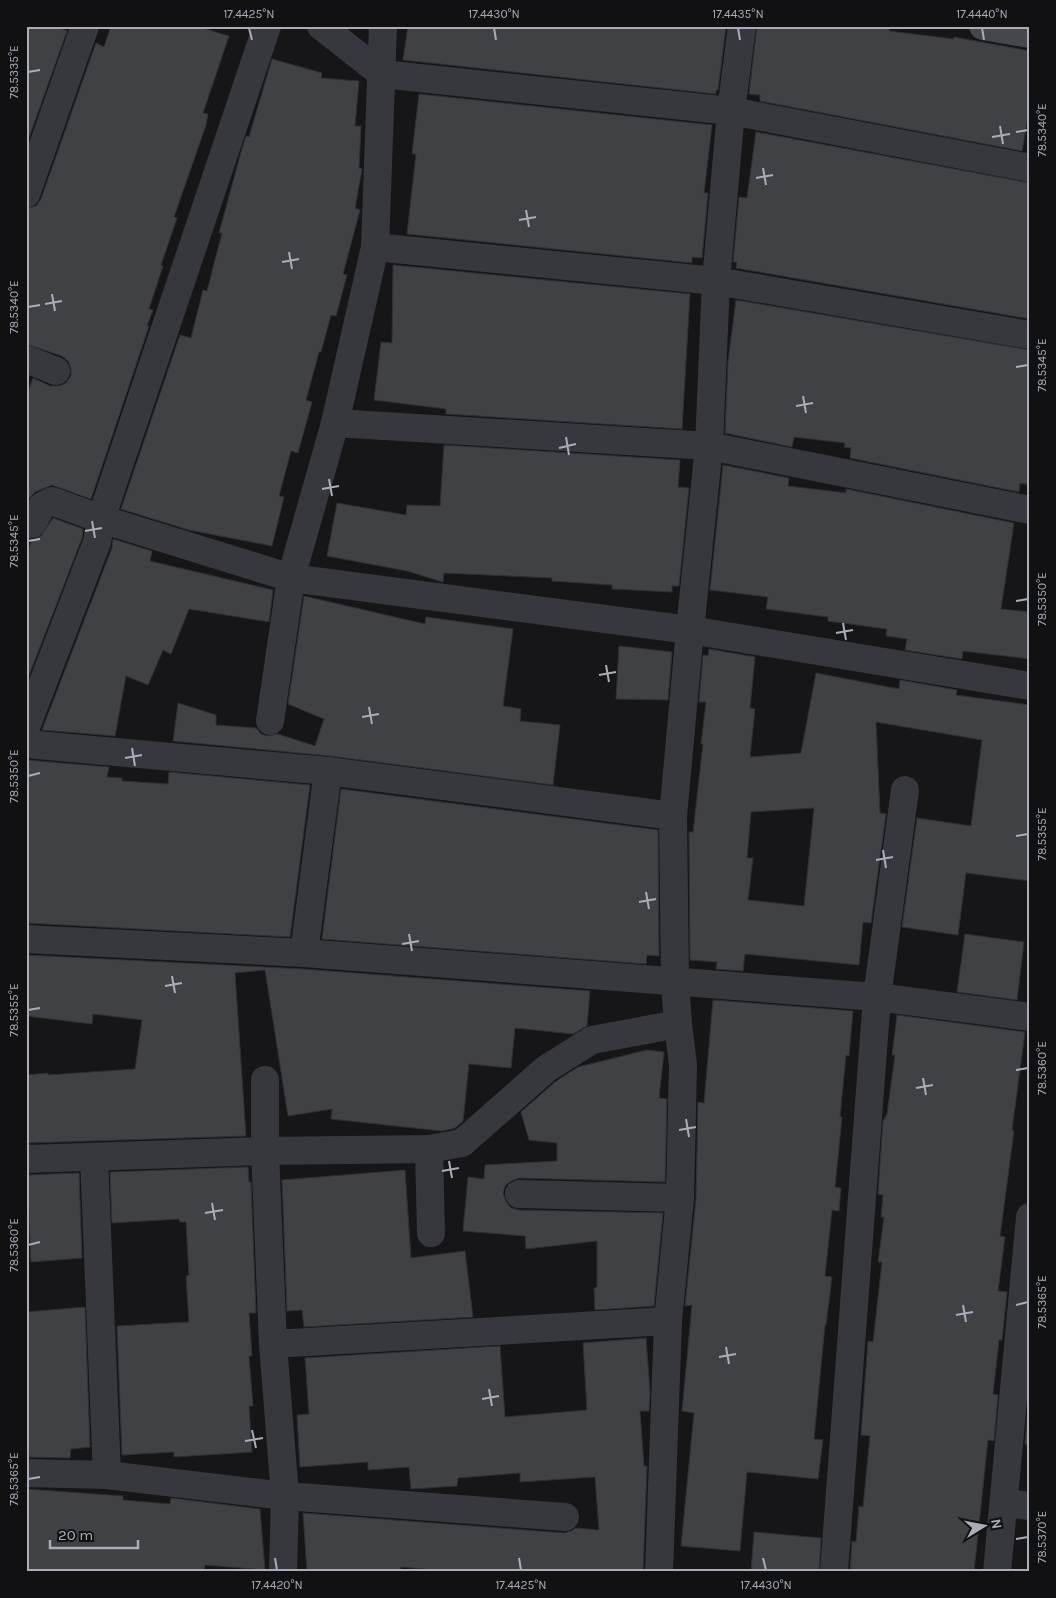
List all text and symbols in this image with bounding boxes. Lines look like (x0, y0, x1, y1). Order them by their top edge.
text: 17.4425°N (223, 7, 275, 21)
text: 17.4430°N (468, 7, 520, 21)
text: 17.4435°N (712, 7, 764, 21)
text: 17.4440°N (956, 7, 1008, 21)
text: 78.5335°E (7, 45, 21, 99)
text: 78.5340°E (1035, 103, 1049, 157)
text: 78.5340°E (7, 280, 21, 334)
text: 78.5345°E (1035, 338, 1049, 392)
text: 78.5345°E (7, 514, 21, 568)
text: 78.5350°E (1035, 572, 1049, 626)
text: 78.5350°E (7, 749, 21, 803)
text: 78.5355°E (1035, 807, 1049, 861)
text: 78.5355°E (7, 983, 21, 1037)
text: 78.5360°E (1035, 1041, 1049, 1095)
text: 78.5360°E (7, 1218, 21, 1272)
text: 78.5365°E (1035, 1275, 1049, 1329)
text: 78.5365°E (7, 1452, 21, 1506)
north arrow (958, 1500, 1008, 1550)
text: 78.5370°E (1035, 1511, 1049, 1563)
text: N (987, 1517, 1006, 1530)
scale bar (50, 1518, 138, 1550)
text: 20 m (58, 1526, 93, 1544)
text: 17.4420°N (251, 1578, 303, 1592)
text: 17.4425°N (495, 1578, 547, 1592)
text: 17.4430°N (740, 1578, 792, 1592)

